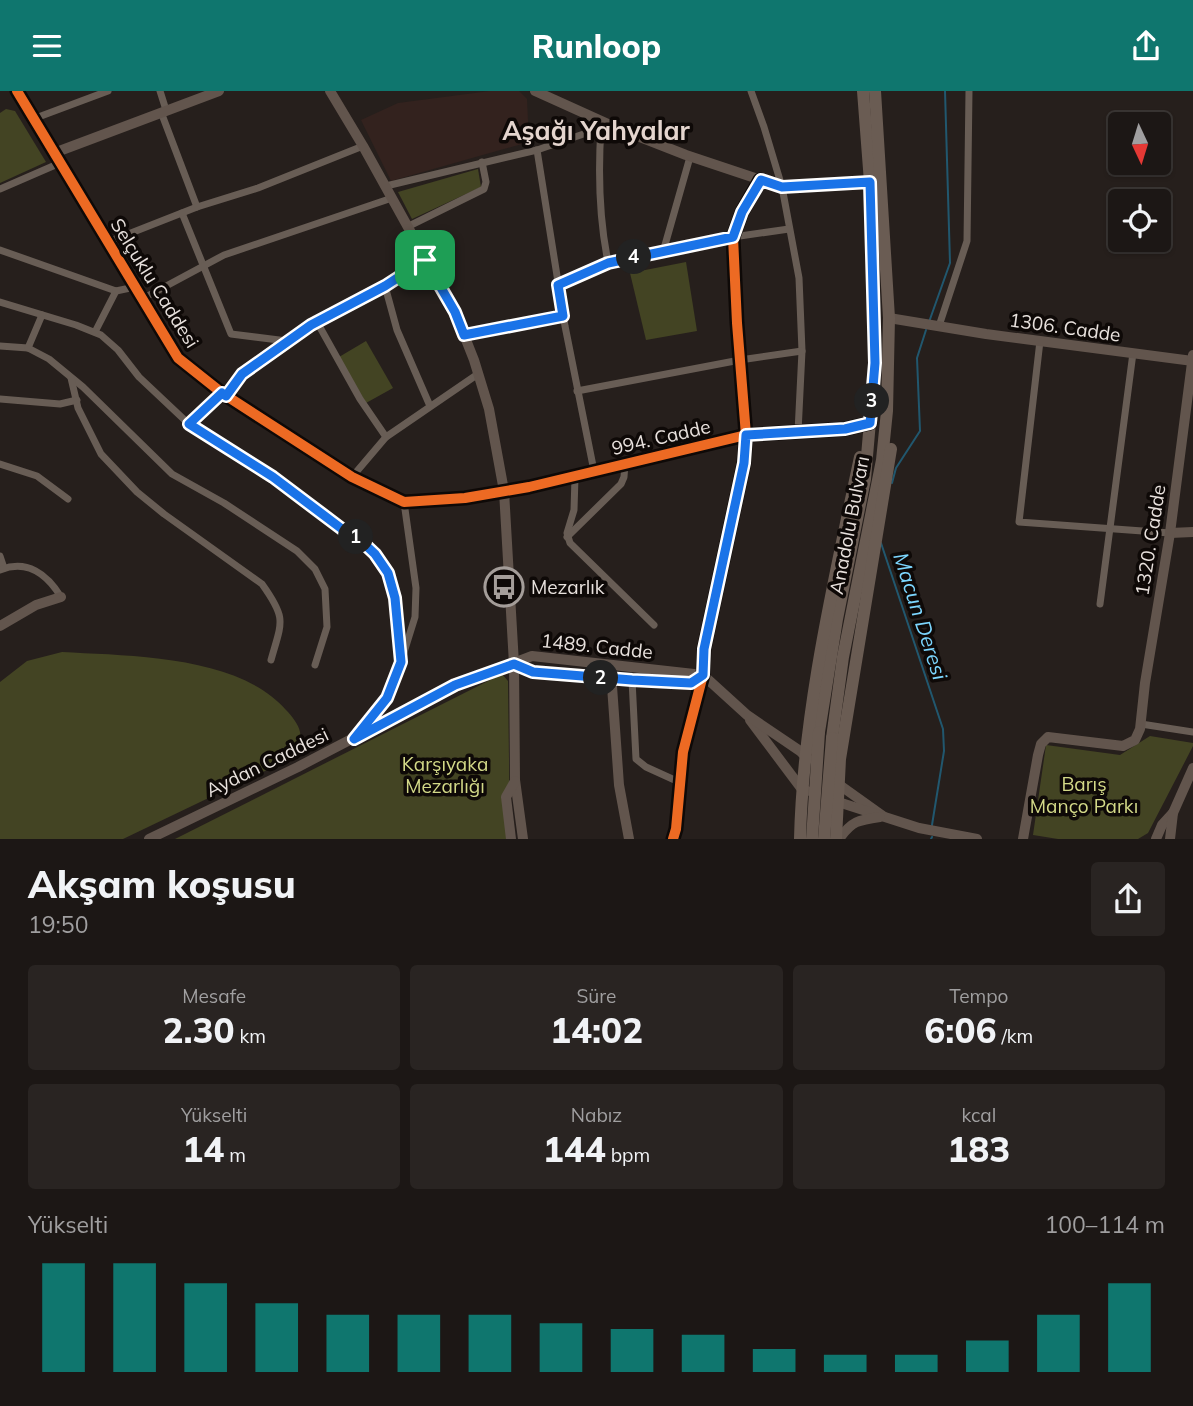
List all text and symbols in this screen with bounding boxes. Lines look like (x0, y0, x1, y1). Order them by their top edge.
text: Runloop (532, 26, 661, 66)
icon: menu (28, 27, 66, 65)
icon: share (1127, 27, 1165, 65)
north arrow (1108, 112, 1171, 175)
map controls (1108, 112, 1171, 252)
district label: Aşağı Yahyalar (502, 114, 691, 147)
button: locate (1108, 189, 1171, 252)
street label: Selçuklu Caddesi (105, 214, 205, 352)
pin (395, 230, 455, 290)
pin: 4 (616, 239, 652, 275)
icon: arrive (406, 241, 444, 279)
text: 4 (628, 244, 639, 268)
street label: 1306. Cadde (1008, 307, 1122, 347)
pin: 3 (854, 383, 890, 419)
text: 3 (866, 388, 877, 412)
street label: 994. Cadde (609, 414, 713, 460)
street label: Anadolu Bulvarı (824, 454, 874, 596)
street label: 1320. Cadde (1129, 483, 1171, 597)
pin: 1 (338, 519, 374, 555)
text: 1 (350, 524, 361, 548)
water label: Macun Deresi (888, 549, 954, 683)
bus stop icon: Mezarlık (483, 566, 525, 608)
place label: Mezarlık (531, 575, 605, 599)
street label: 1489. Cadde (540, 628, 654, 664)
pin: 2 (584, 661, 618, 695)
text: 2 (595, 665, 606, 689)
street label: Aydan Caddesi (202, 722, 332, 802)
park label: Karşıyaka Mezarlığı (402, 752, 488, 798)
park label: Barış Manço Parkı (1030, 772, 1138, 818)
text: Akşam koşusu (28, 860, 296, 908)
button: share (1091, 862, 1165, 936)
text: 19:50 (28, 910, 88, 939)
text: Mesafe (182, 984, 246, 1008)
text: Süre (577, 984, 616, 1008)
text: Tempo (949, 984, 1008, 1008)
text: 2.30 (162, 1008, 235, 1052)
text: 14:02 (550, 1008, 643, 1052)
text: 6:06 (924, 1008, 996, 1052)
text: km (235, 1024, 266, 1048)
text: /km (996, 1024, 1033, 1048)
text: Yükselti (181, 1103, 247, 1127)
text: Nabız (571, 1103, 622, 1127)
text: kcal (961, 1103, 996, 1127)
text: 14 (182, 1127, 224, 1171)
text: 144 (543, 1127, 606, 1171)
text: 183 (947, 1127, 1010, 1171)
text: m (224, 1143, 246, 1167)
text: bpm (606, 1143, 650, 1167)
text: Yükselti (28, 1210, 108, 1239)
text: 100–114 m (1044, 1210, 1165, 1239)

